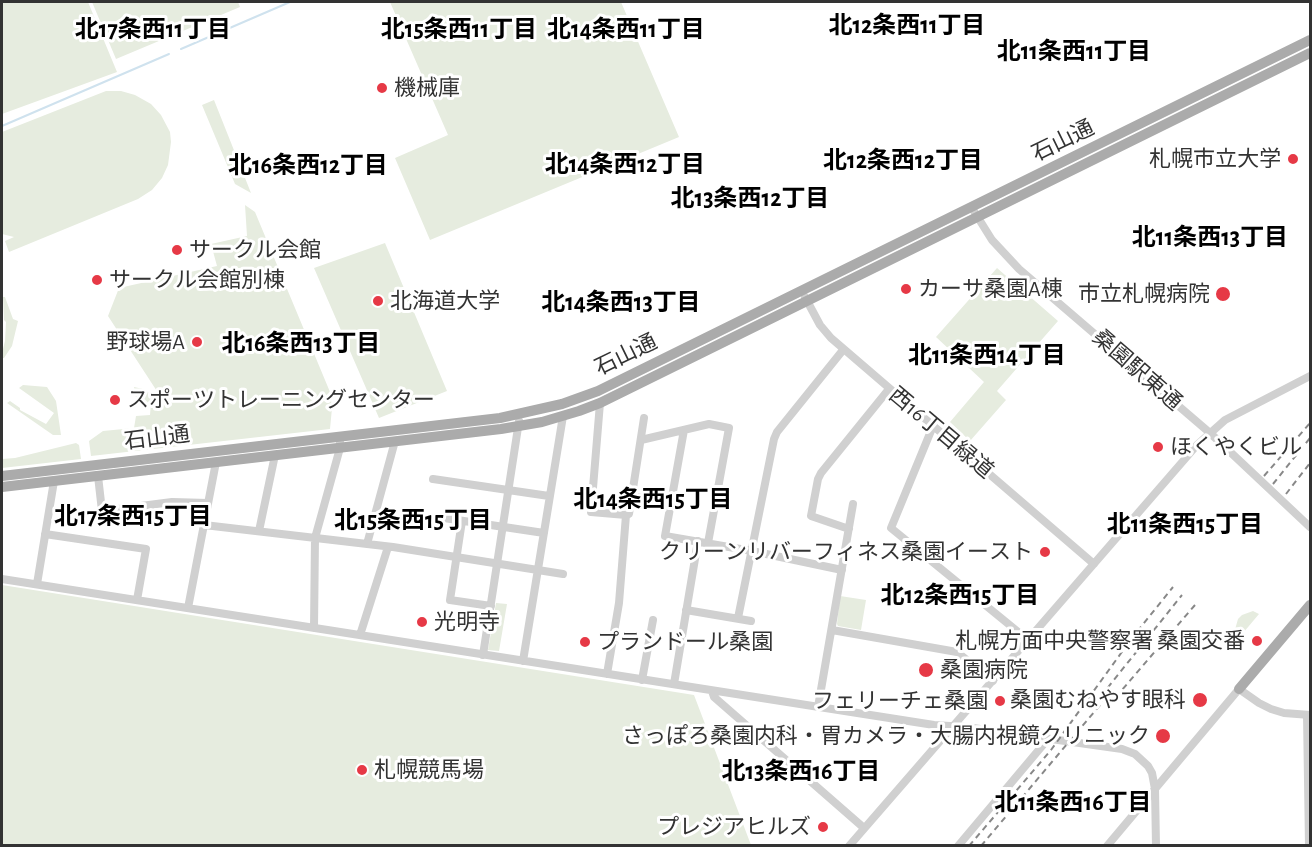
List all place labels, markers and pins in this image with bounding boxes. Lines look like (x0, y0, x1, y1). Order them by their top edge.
place label: 機械庫 (394, 75, 460, 101)
marker: 機械庫 (375, 81, 389, 95)
place label: 札幌市立大学 (1149, 146, 1281, 172)
marker: 札幌市立大学 (1286, 152, 1300, 166)
place label: サークル会館 (189, 237, 321, 263)
marker: サークル会館 (170, 243, 184, 257)
place label: サークル会館別棟 (109, 267, 285, 293)
marker: サークル会館別棟 (90, 273, 104, 287)
place label: カーサ桑園A棟 (918, 276, 1063, 302)
place label: 市立札幌病院 (1078, 281, 1210, 307)
marker: カーサ桑園A棟 (899, 282, 913, 296)
marker: 市立札幌病院 (1214, 285, 1232, 303)
place label: 北海道大学 (390, 288, 500, 314)
marker: 北海道大学 (371, 294, 385, 308)
place label: 野球場A (106, 329, 185, 355)
marker: 野球場A (190, 335, 204, 349)
place label: スポーツトレーニングセンター (127, 387, 435, 413)
marker: スポーツトレーニングセンター (108, 393, 122, 407)
place label: ほくやくビル (1170, 434, 1302, 460)
marker: ほくやくビル (1151, 440, 1165, 454)
place label: クリーンリバーフィネス桑園イースト (659, 539, 1033, 565)
marker: クリーンリバーフィネス桑園イースト (1038, 545, 1052, 559)
place label: 光明寺 (434, 609, 500, 635)
marker: 光明寺 (415, 615, 429, 629)
place label: 札幌方面中央警察署 桑園交番 (955, 628, 1245, 654)
place label: プランドール桑園 (597, 629, 773, 655)
marker: 札幌方面中央警察署 桑園交番 (1250, 634, 1264, 648)
marker: プランドール桑園 (578, 635, 592, 649)
place label: 桑園病院 (940, 657, 1028, 683)
marker: 桑園病院 (917, 661, 935, 679)
place label: 桑園むねやす眼科 (1010, 687, 1186, 713)
place label: フェリーチェ桑園 (812, 688, 988, 714)
marker: 桑園むねやす眼科 (1191, 691, 1209, 709)
marker: フェリーチェ桑園 (993, 694, 1007, 708)
place label: さっぽろ桑園内科・胃カメラ・大腸内視鏡クリニック (622, 723, 1150, 749)
marker: さっぽろ桑園内科・胃カメラ・大腸内視鏡クリニック (1154, 727, 1172, 745)
place label: 札幌競馬場 (374, 757, 484, 783)
marker: 札幌競馬場 (355, 763, 369, 777)
place label: プレジアヒルズ (657, 814, 811, 840)
marker: プレジアヒルズ (816, 820, 830, 834)

